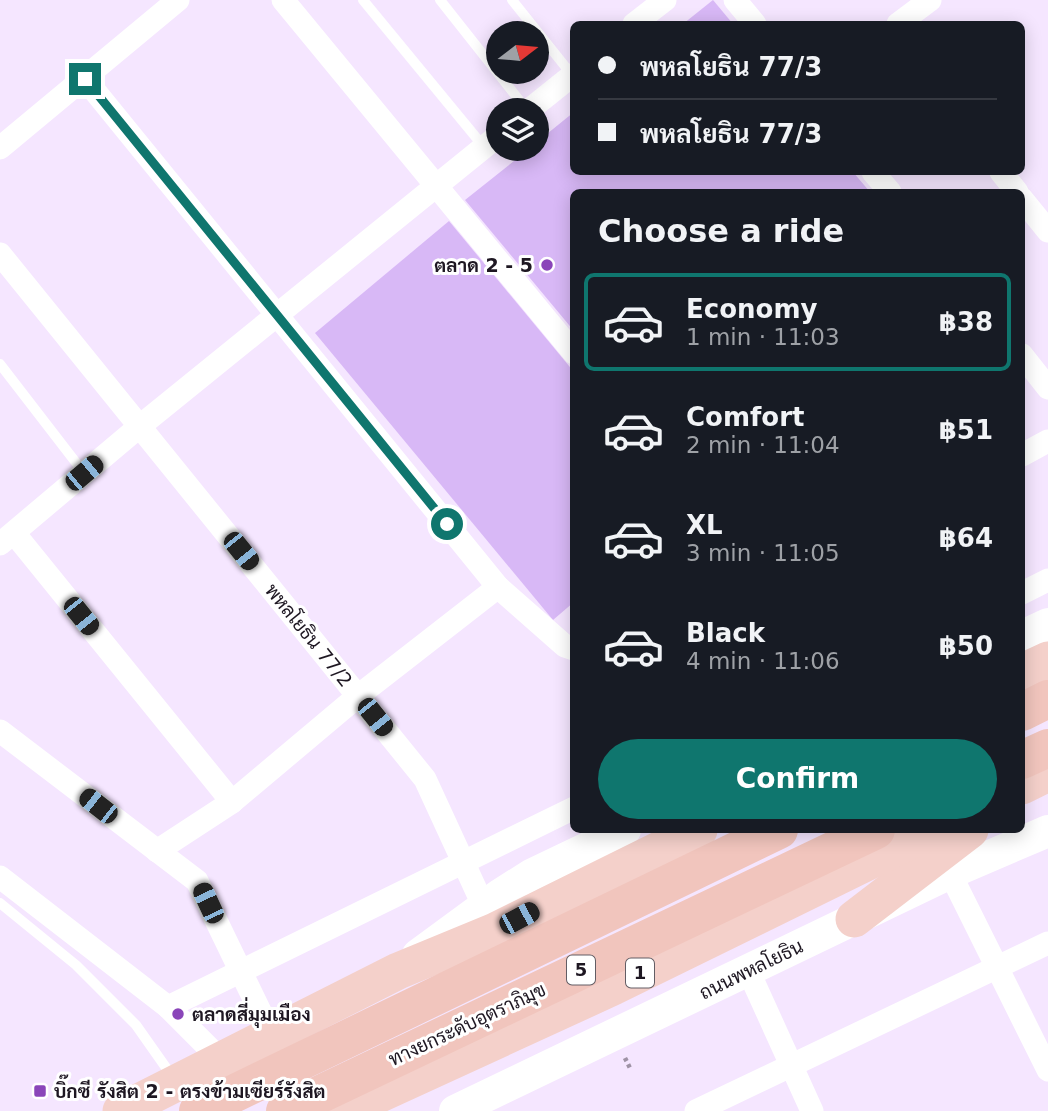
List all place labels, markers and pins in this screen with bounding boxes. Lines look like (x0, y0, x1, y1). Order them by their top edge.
place label: ตลาด 2 - 5 (434, 254, 533, 276)
marker: ตลาด 2 - 5 (539, 257, 555, 273)
place label: ตลาดสี่มุมเมือง (192, 997, 311, 1029)
marker: ตลาดสี่มุมเมือง (170, 1006, 186, 1022)
place label: บิ๊กซี รังสิต 2 - ตรงข้ามเซียร์รังสิต (54, 1074, 326, 1102)
marker: บิ๊กซี รังสิต 2 - ตรงข้ามเซียร์รังสิต (32, 1083, 48, 1099)

